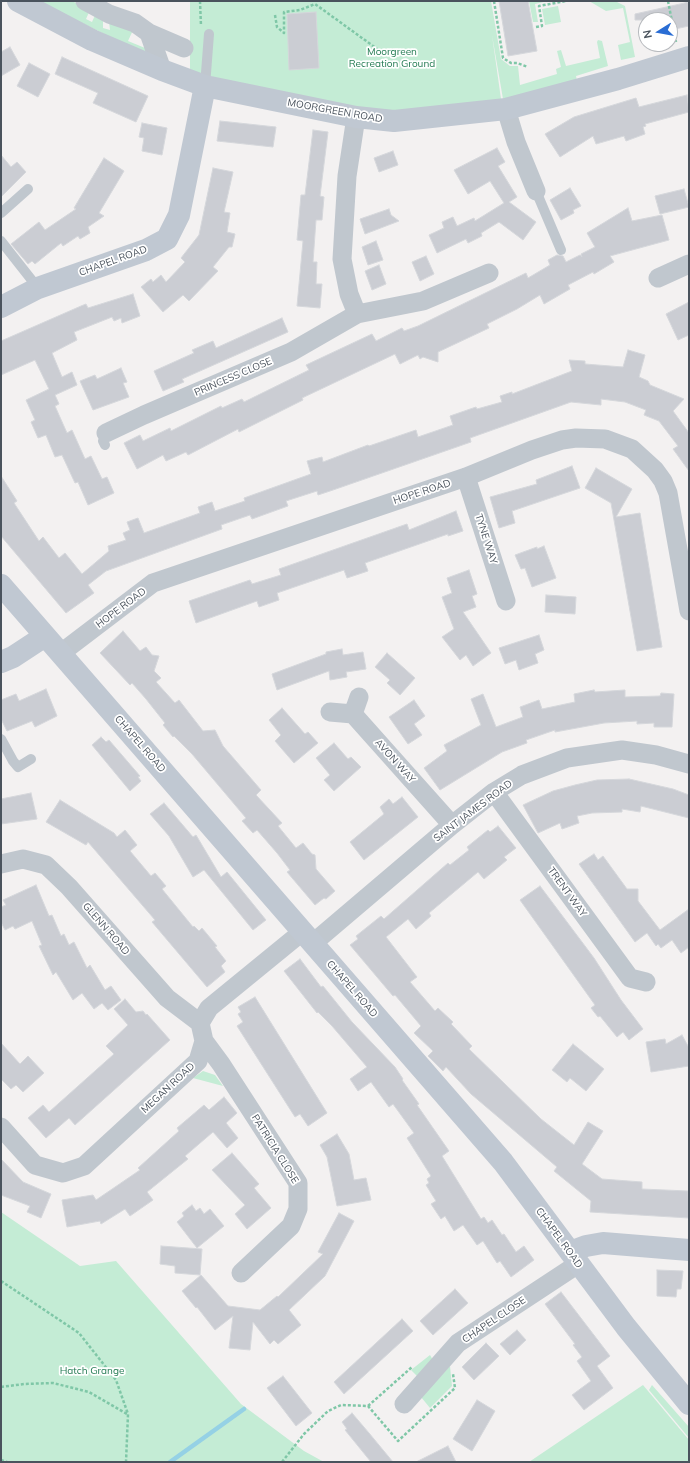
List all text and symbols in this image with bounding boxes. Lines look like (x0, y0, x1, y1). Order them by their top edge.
north arrow (638, 12, 678, 52)
text: N (640, 29, 655, 40)
park label: Moorgreen Recreation Ground (349, 46, 435, 70)
street label: MOORGREEN ROAD (287, 97, 383, 125)
street label: CHAPEL ROAD (77, 243, 149, 279)
street label: PRINCESS CLOSE (192, 355, 274, 399)
street label: HOPE ROAD (392, 477, 452, 507)
street label: TYNE WAY (472, 513, 500, 565)
street label: HOPE ROAD (94, 585, 148, 631)
street label: CHAPEL ROAD (112, 713, 168, 775)
street label: AVON WAY (372, 737, 418, 785)
street label: SAINT JAMES ROAD (431, 778, 515, 844)
street label: TRENT WAY (545, 865, 589, 919)
street label: GLENN ROAD (80, 900, 132, 958)
street label: CHAPEL ROAD (324, 958, 380, 1020)
street label: MEGAN ROAD (139, 1060, 197, 1116)
street label: PATRICIA CLOSE (249, 1112, 301, 1186)
street label: CHAPEL ROAD (533, 1206, 585, 1270)
street label: CHAPEL CLOSE (460, 1294, 528, 1346)
park label: Hatch Grange (60, 1365, 124, 1377)

